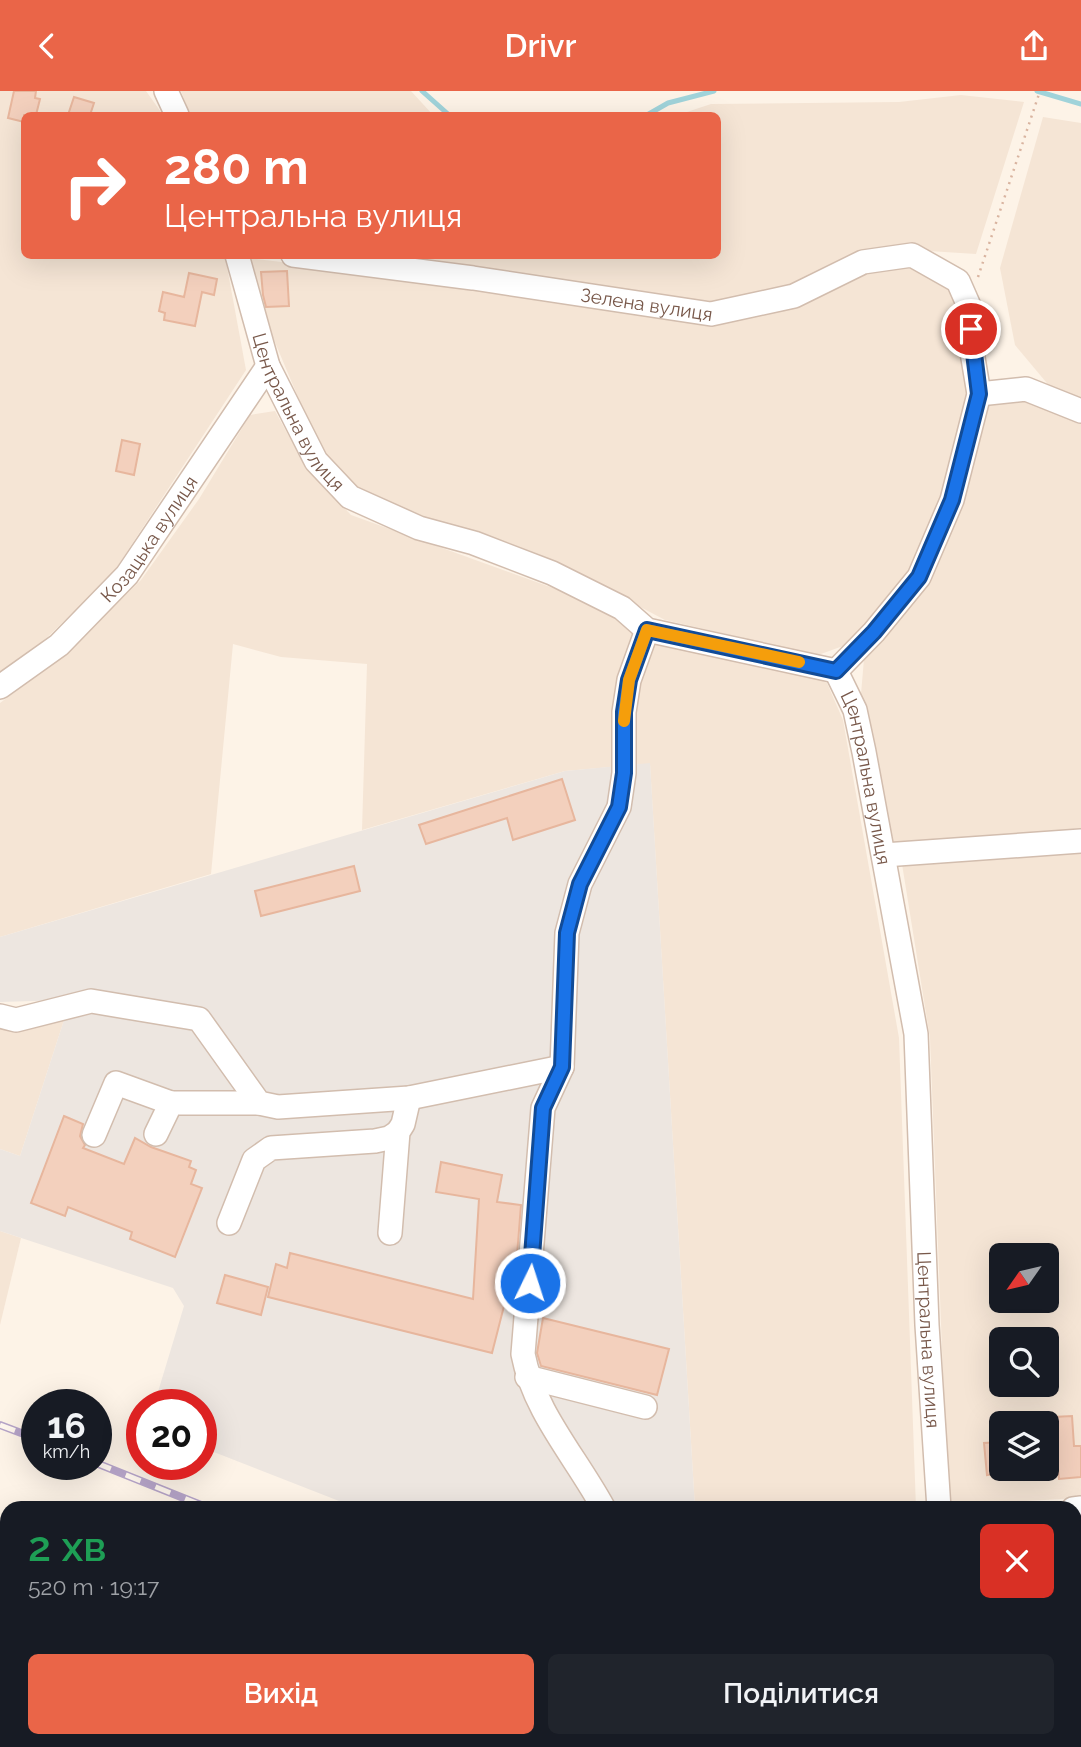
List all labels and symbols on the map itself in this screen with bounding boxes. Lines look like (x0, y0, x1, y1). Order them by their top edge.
street label: Зелена вулиця (579, 283, 714, 325)
pin (941, 299, 1001, 359)
street label: Центральна вулиця (248, 330, 349, 495)
street label: Козацька вулиця (96, 472, 202, 607)
street label: Центральна вулиця (836, 687, 896, 866)
north arrow (989, 1243, 1059, 1313)
position arrow (493, 1246, 567, 1320)
street label: Центральна вулиця (913, 1251, 945, 1429)
speed limit sign: 20 (126, 1389, 217, 1480)

